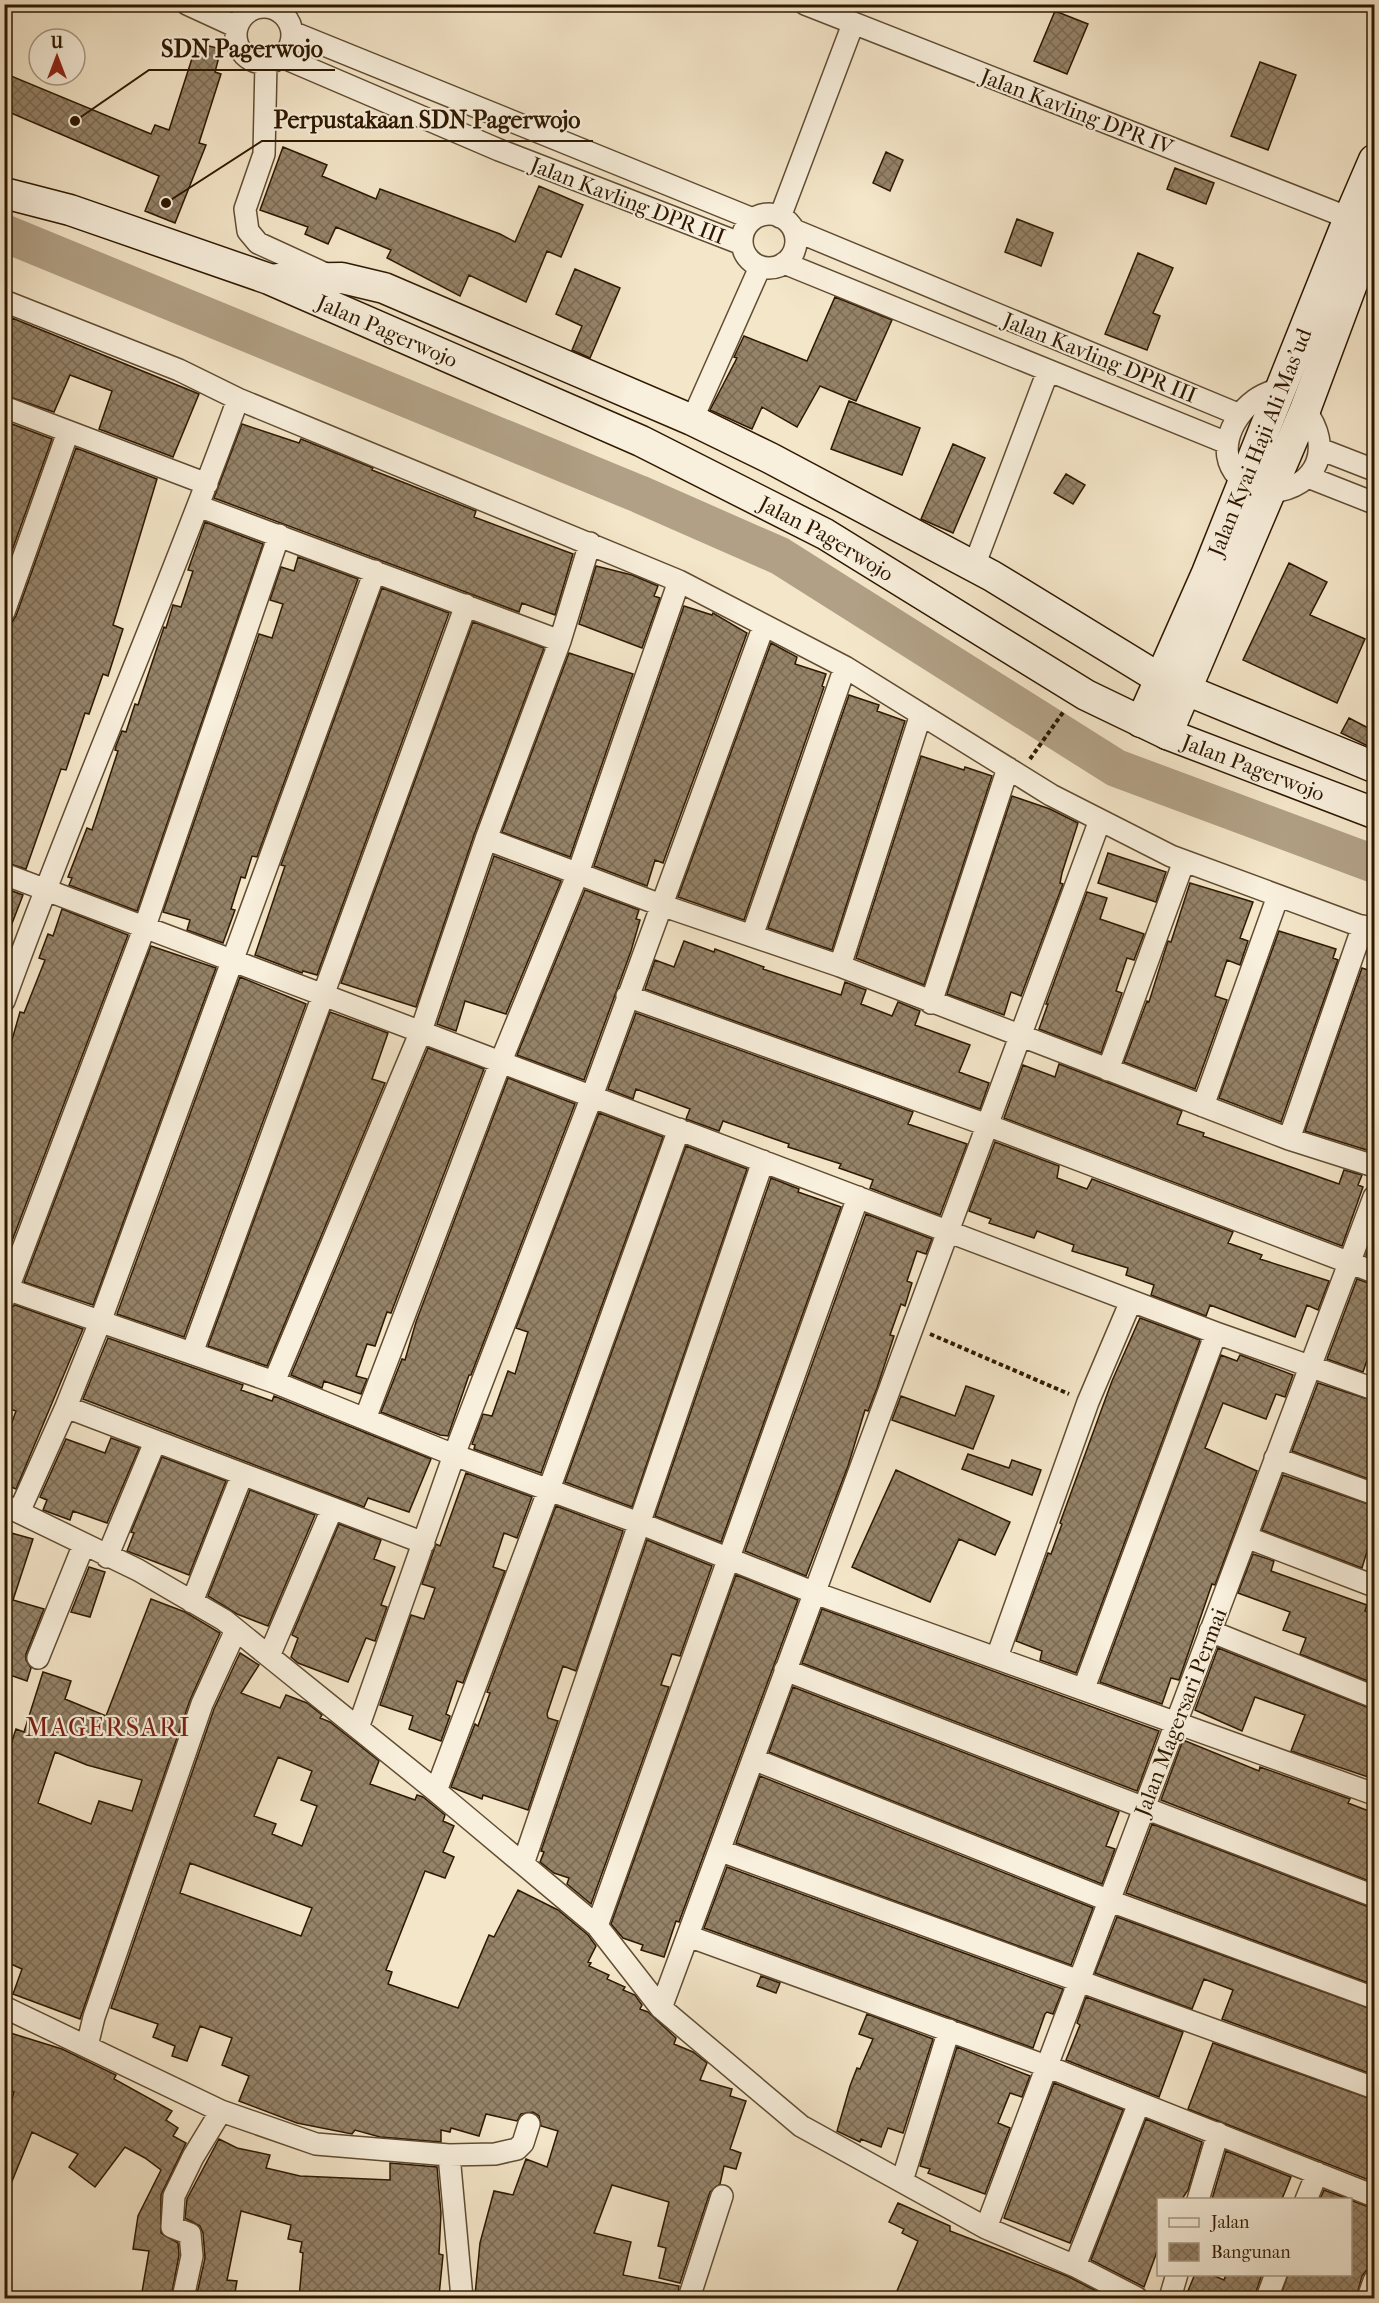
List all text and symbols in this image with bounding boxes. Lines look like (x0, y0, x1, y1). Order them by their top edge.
north arrow (27, 27, 87, 87)
callout: SDN Pagerwojo (149, 28, 335, 70)
text: U (50, 33, 64, 52)
text: SDN Pagerwojo (161, 35, 323, 63)
street label: Jalan Kavling DPR IV (975, 63, 1177, 161)
callout: Perpustakaan SDN Pagerwojo (262, 99, 593, 141)
text: Perpustakaan SDN Pagerwojo (274, 106, 581, 134)
street label: Jalan Kavling DPR III (525, 151, 729, 250)
street label: Jalan Pagerwojo (311, 289, 461, 374)
street label: Jalan Kavling DPR III (997, 306, 1201, 409)
street label: Jalan Kyai Haji Ali Mas'ud (1202, 324, 1318, 562)
street label: Jalan Pagerwojo (753, 490, 898, 587)
street label: Jalan Pagerwojo (1176, 728, 1328, 807)
street label: Jalan Magersari Permai (1129, 1604, 1233, 1822)
district label: MAGERSARI (25, 1712, 191, 1743)
legend (1157, 2198, 1352, 2276)
text: Jalan (1209, 2212, 1250, 2233)
text: Bangunan (1211, 2242, 1291, 2263)

